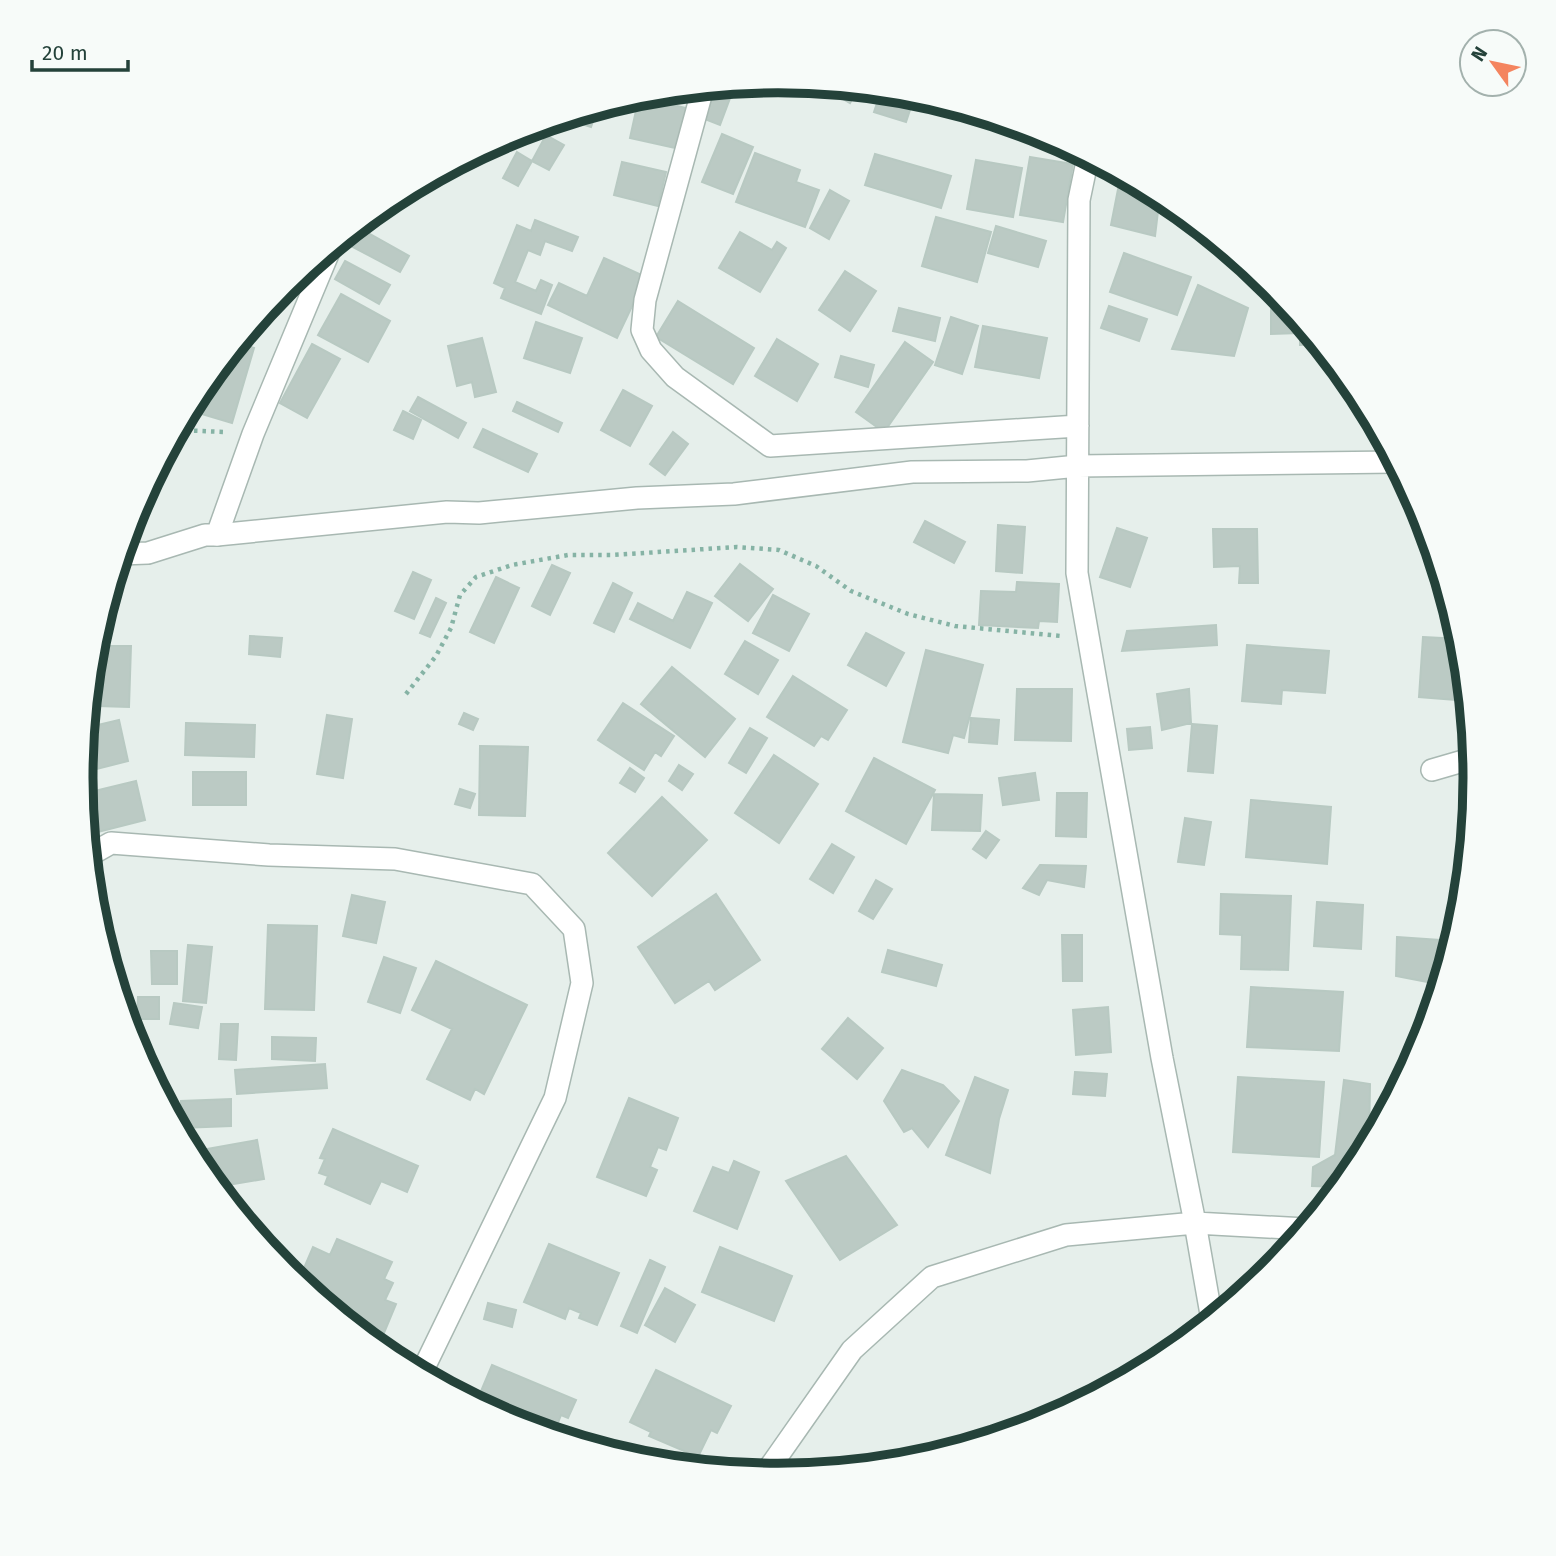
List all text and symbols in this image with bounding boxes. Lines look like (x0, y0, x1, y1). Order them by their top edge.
scale bar (32, 28, 128, 72)
north arrow (1458, 28, 1528, 98)
text: 20 m (42, 40, 88, 66)
text: N (1466, 42, 1492, 66)

